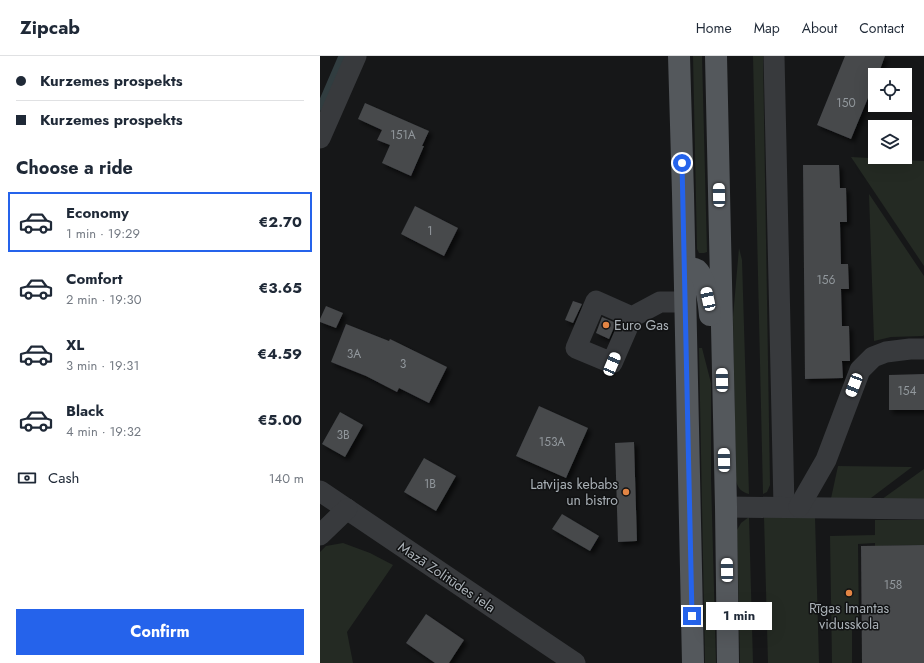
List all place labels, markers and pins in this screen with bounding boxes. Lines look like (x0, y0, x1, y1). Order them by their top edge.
place label: Euro Gas (614, 315, 669, 335)
marker: Euro Gas (601, 320, 611, 330)
place label: Latvijas kebabs un bistro (530, 474, 618, 510)
marker: Latvijas kebabs un bistro (621, 487, 631, 497)
marker: Rīgas Imantas vidusskola (844, 588, 854, 598)
place label: Rīgas Imantas vidusskola (809, 598, 889, 634)

